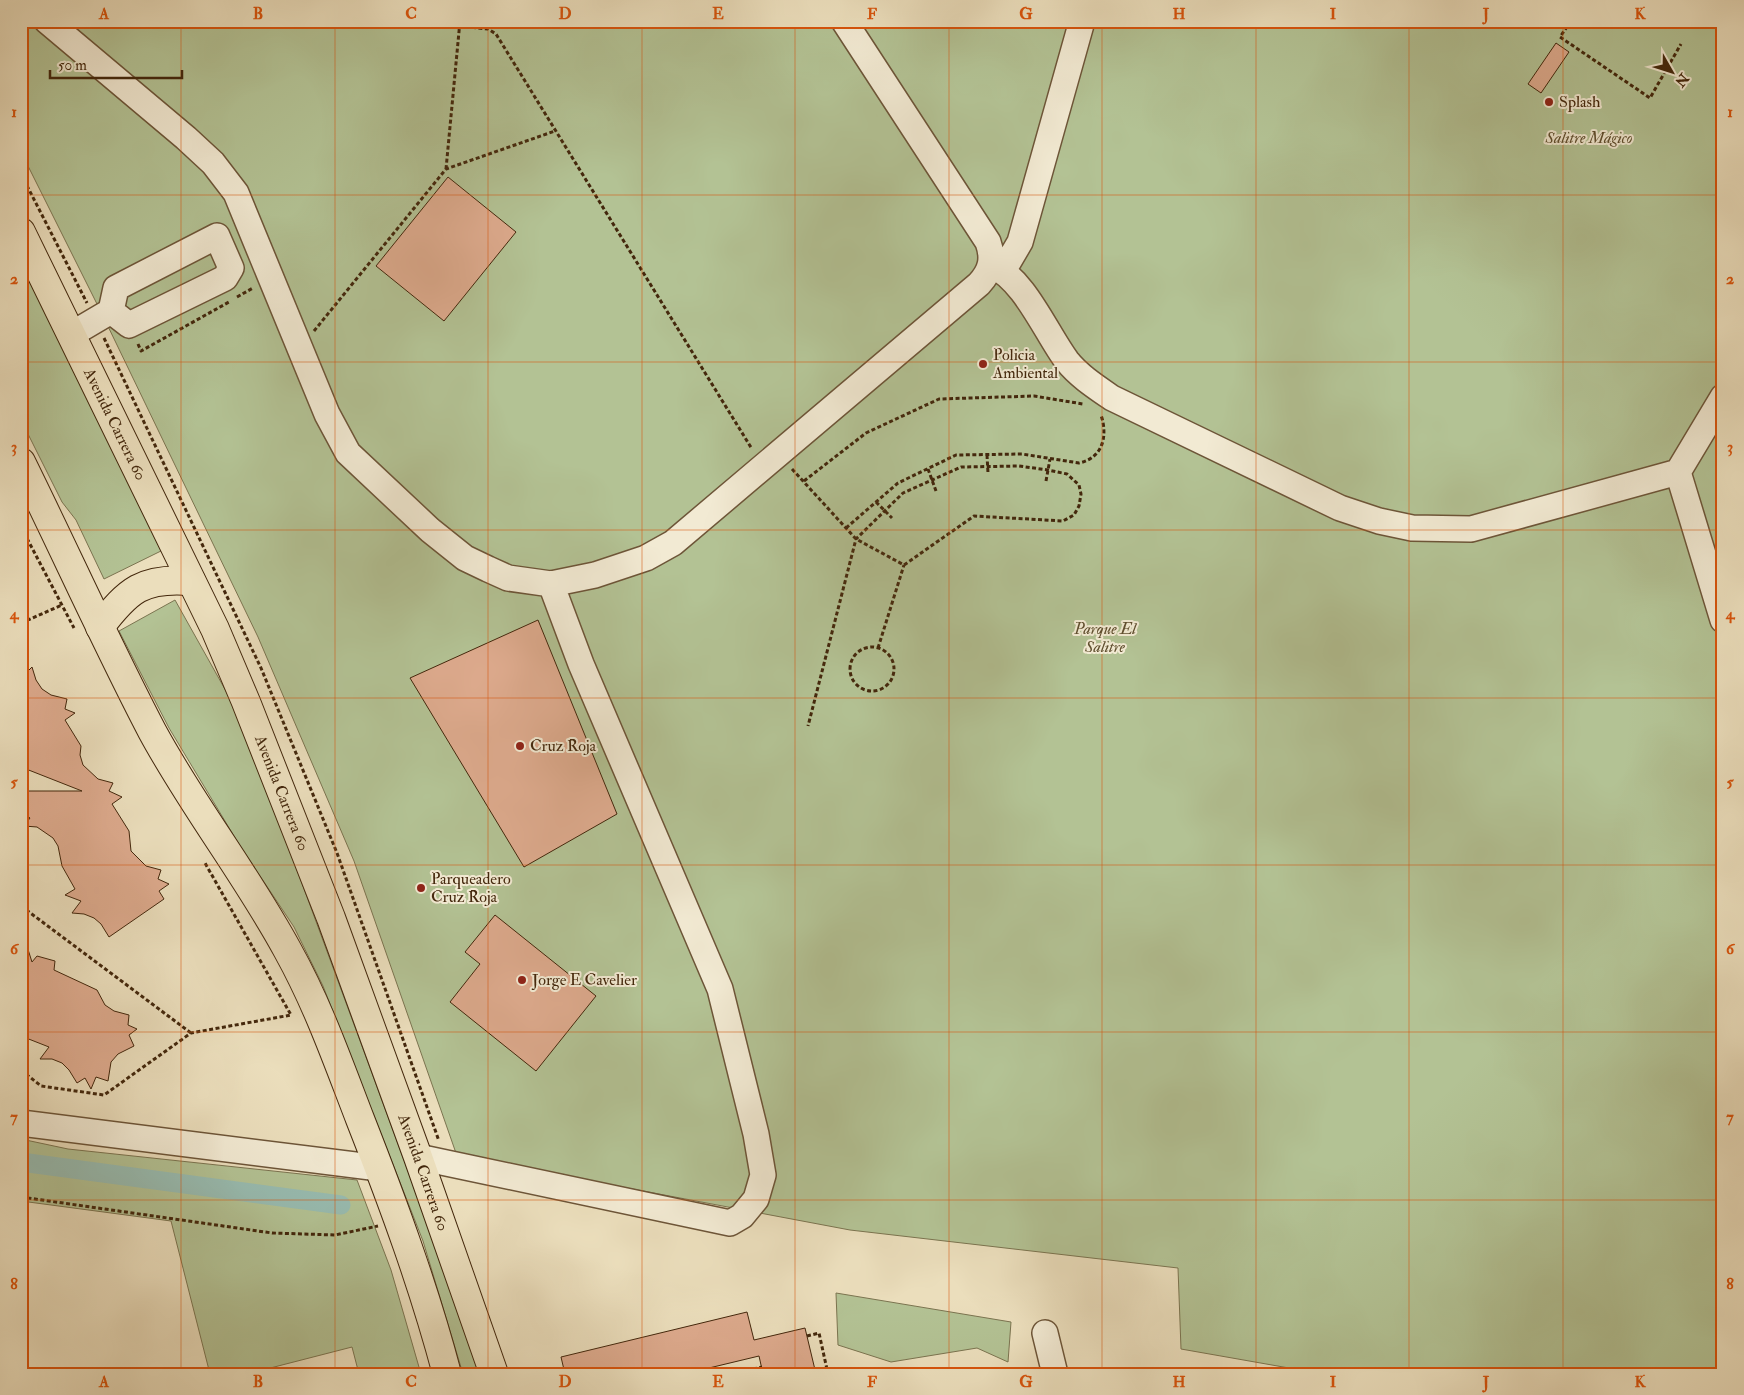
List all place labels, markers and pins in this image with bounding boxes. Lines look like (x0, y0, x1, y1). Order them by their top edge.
place label: Splash (1559, 92, 1601, 113)
marker: Splash (1543, 96, 1555, 108)
place label: Policia Ambiental (992, 345, 1058, 383)
marker: Policia Ambiental (977, 358, 989, 370)
place label: Cruz Roja (530, 736, 597, 756)
marker: Cruz Roja (514, 740, 526, 752)
place label: Parqueadero Cruz Roja (431, 869, 511, 907)
marker: Parqueadero Cruz Roja (415, 882, 427, 894)
place label: Jorge E Cavelier (531, 970, 637, 991)
marker: Jorge E Cavelier (516, 974, 528, 986)

